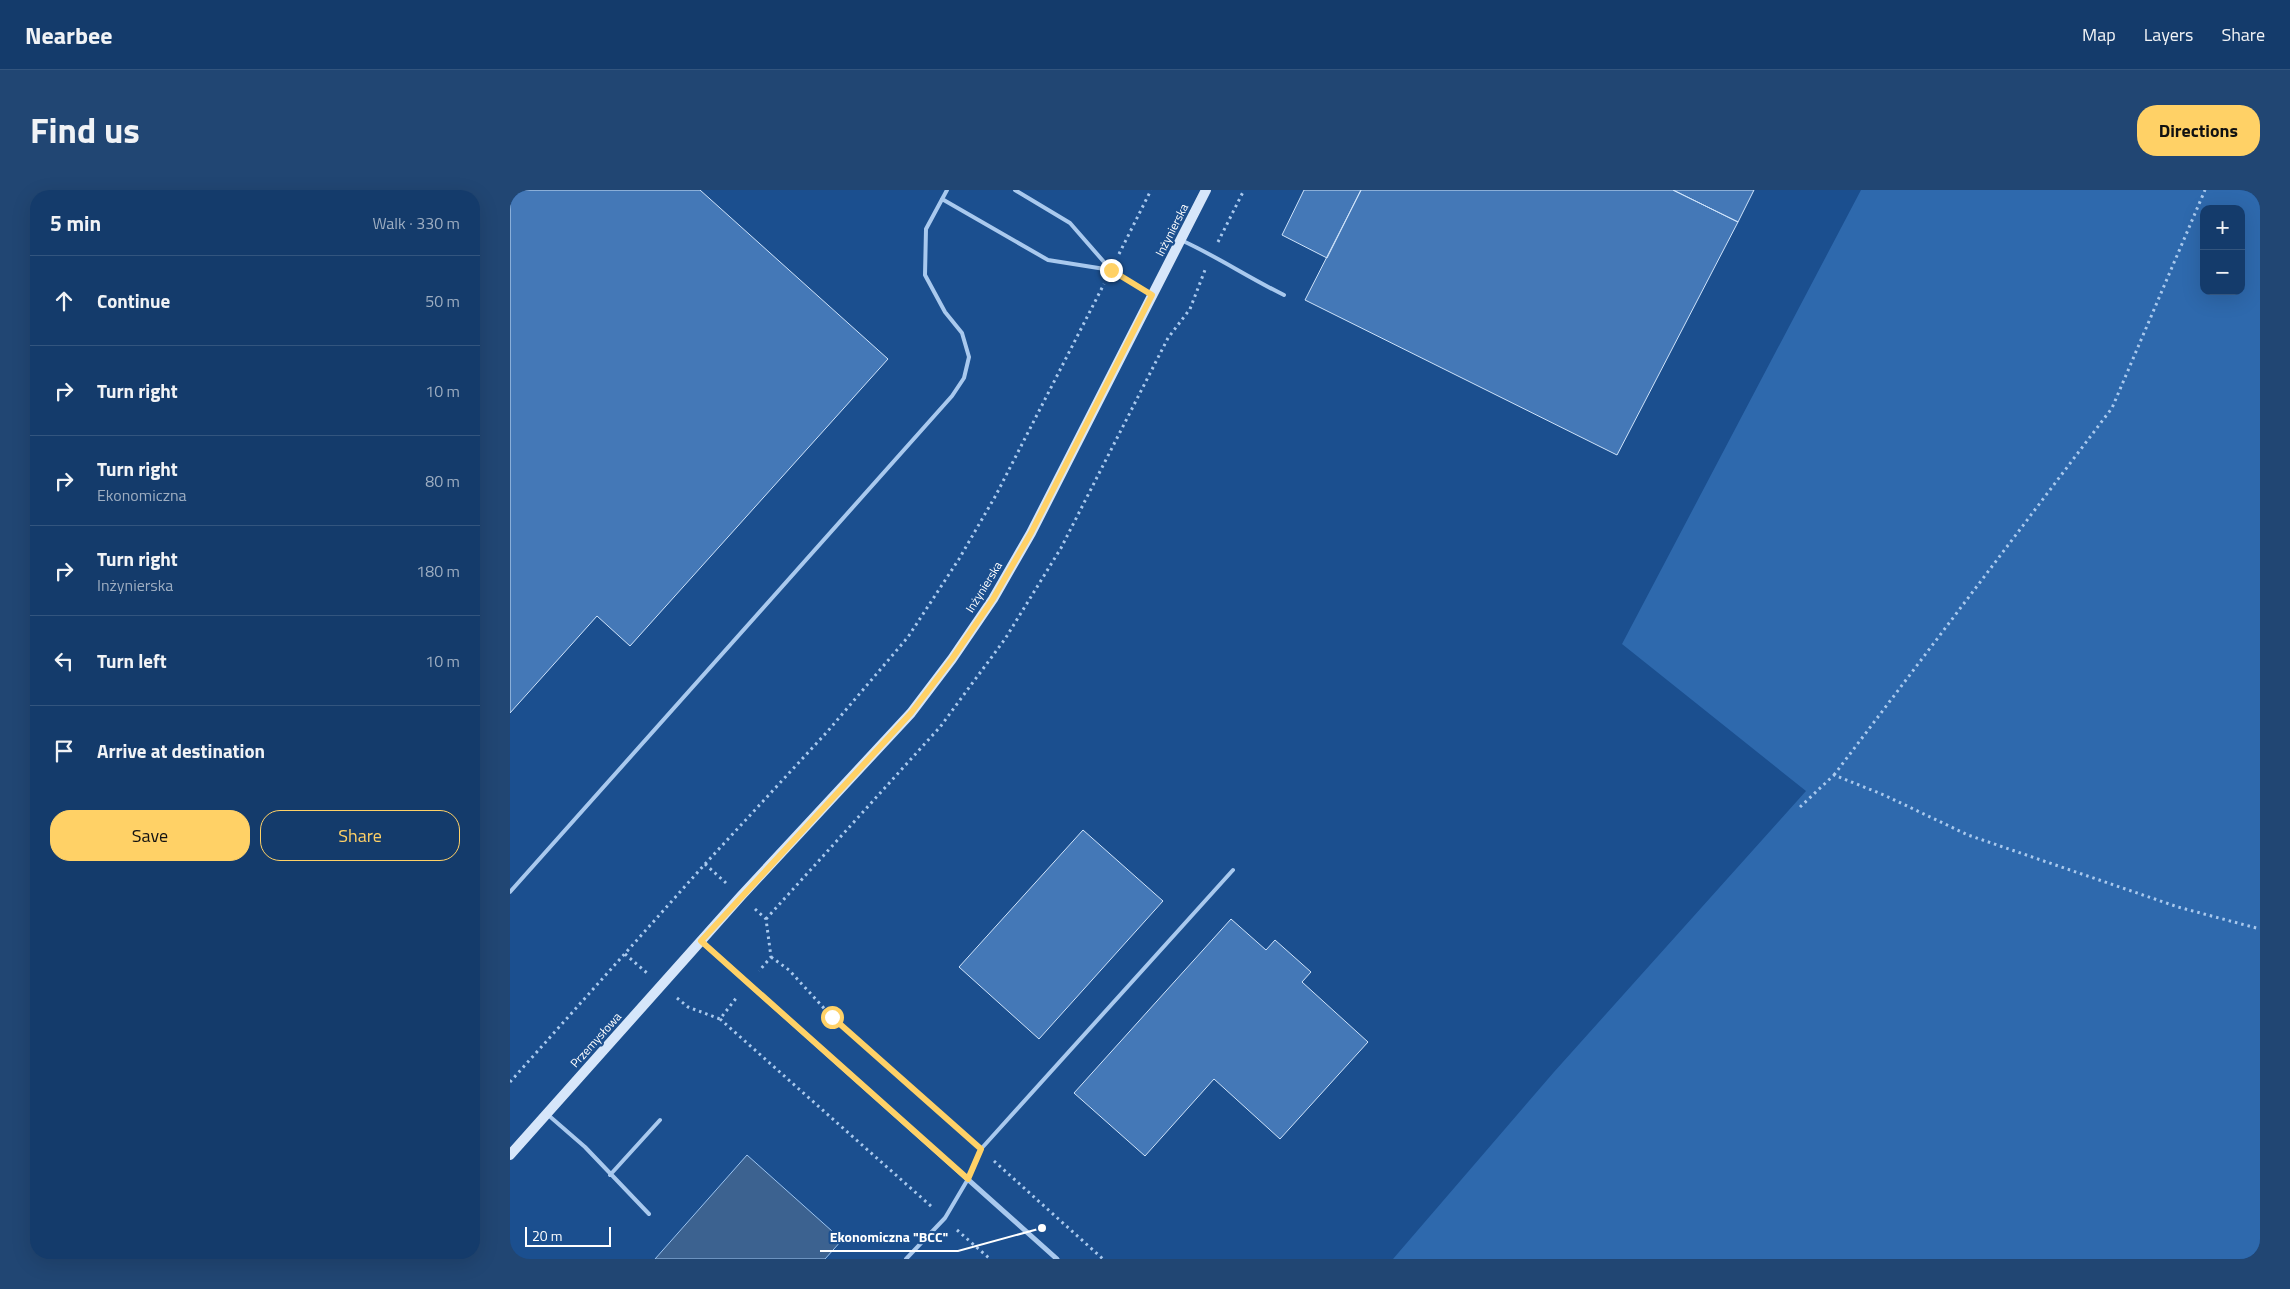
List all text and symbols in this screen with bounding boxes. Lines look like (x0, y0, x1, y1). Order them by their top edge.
text: Nearbee (25, 17, 112, 53)
text: Map (2082, 21, 2116, 48)
text: Layers (2144, 21, 2193, 48)
text: Share (2221, 21, 2265, 48)
text: Find us (30, 103, 140, 157)
button: Directions (2137, 105, 2260, 156)
street label: Inżynierska (1150, 200, 1193, 260)
map controls (2200, 205, 2245, 295)
button: + (2200, 205, 2245, 250)
text: 5 min (50, 207, 101, 239)
text: Walk · 330 m (372, 211, 460, 235)
button: − (2200, 250, 2245, 295)
route end (1100, 259, 1123, 282)
text: Continue (97, 286, 170, 315)
icon: ahead (50, 287, 78, 315)
text: 50 m (425, 289, 460, 313)
text: Turn right (97, 376, 178, 405)
icon: right (50, 377, 78, 405)
text: 10 m (425, 379, 460, 403)
text: Turn right (97, 454, 178, 483)
icon: right (50, 467, 78, 495)
text: 80 m (425, 469, 460, 493)
text: Ekonomiczna (97, 483, 187, 507)
text: Turn right (97, 544, 178, 573)
icon: right (50, 557, 78, 585)
street label: Inżynierska (960, 557, 1007, 616)
text: 180 m (416, 559, 460, 583)
text: Inżynierska (97, 573, 173, 597)
text: Turn left (97, 646, 167, 675)
icon: left (50, 647, 78, 675)
text: 10 m (425, 649, 460, 673)
text: Arrive at destination (97, 736, 265, 765)
icon: arrive (50, 737, 78, 765)
button: Save (50, 810, 250, 861)
button: Share (260, 810, 460, 861)
route start (821, 1006, 844, 1029)
street label: Przemysłowa (565, 1008, 626, 1072)
callout: Ekonomiczna "BCC" (820, 1222, 958, 1251)
scale bar (525, 1224, 611, 1247)
text: 20 m (532, 1225, 562, 1246)
text: Ekonomiczna "BCC" (830, 1226, 948, 1247)

